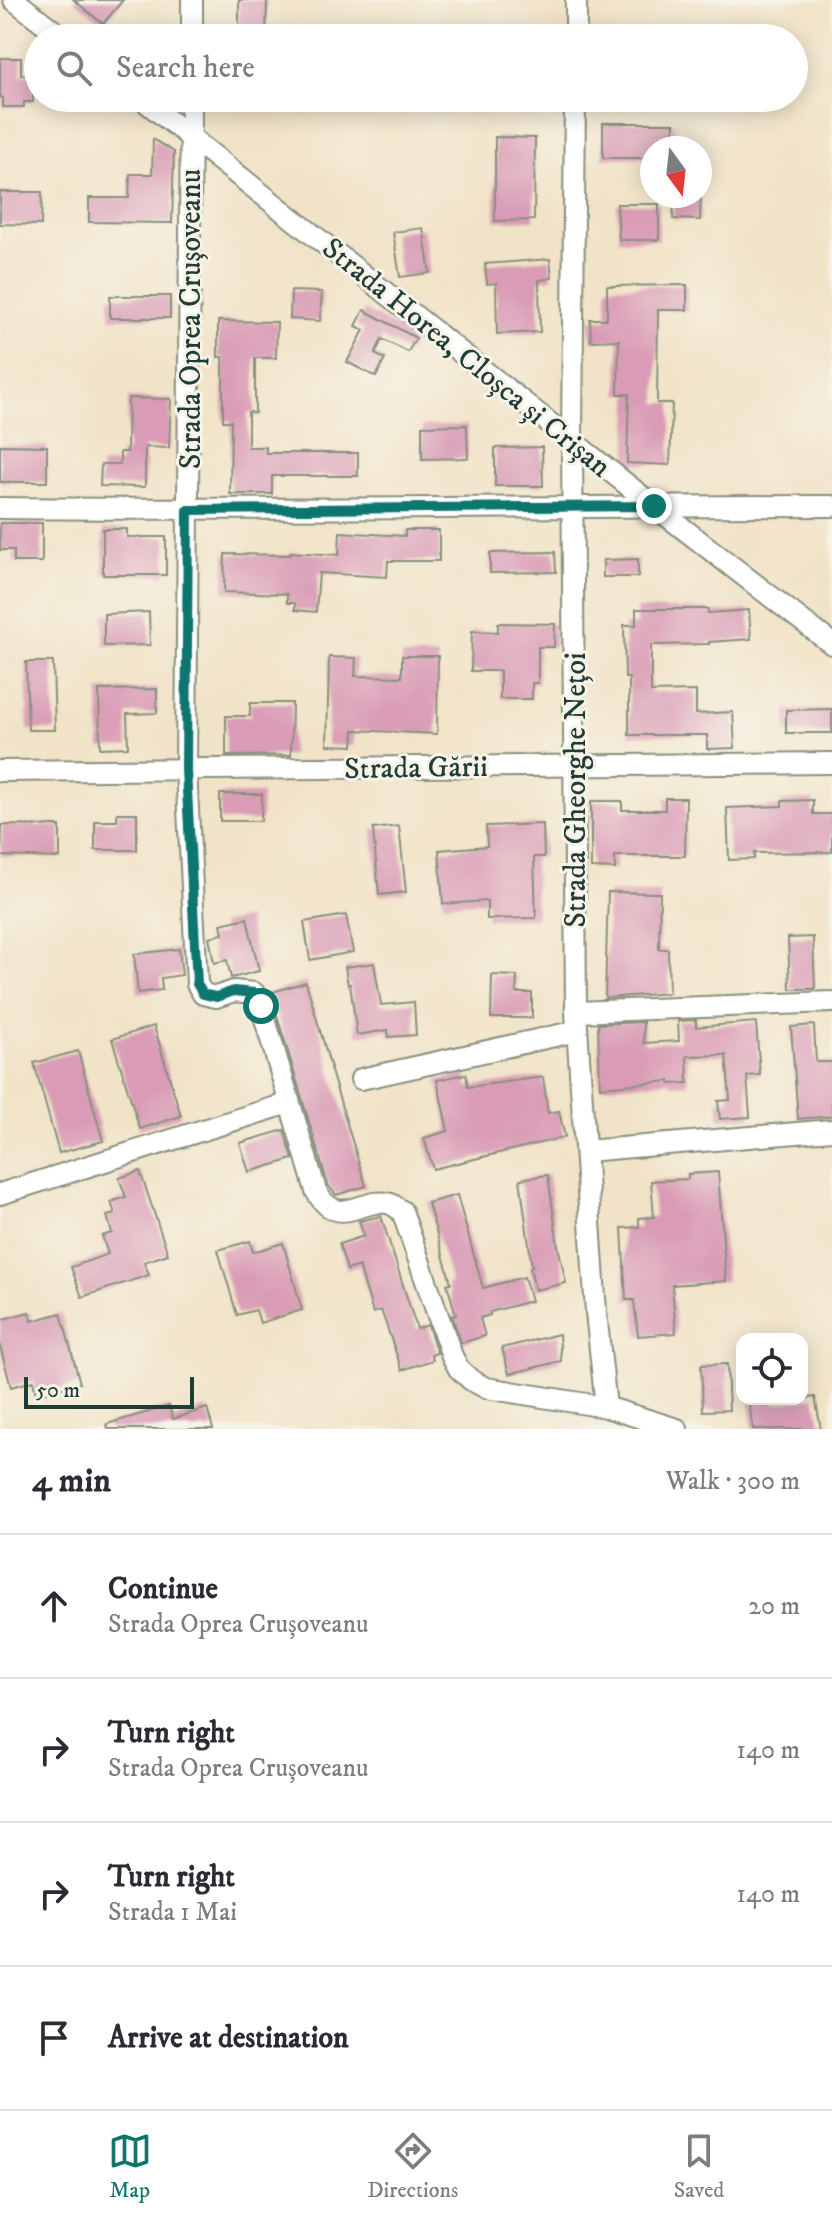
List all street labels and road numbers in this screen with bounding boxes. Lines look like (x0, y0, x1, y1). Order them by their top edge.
street label: Strada Oprea Crușoveanu (173, 169, 210, 469)
street label: Strada Horea, Cloșca și Crișan (314, 230, 618, 486)
street label: Strada Gheorghe Nețoi (558, 652, 595, 928)
street label: Strada Gării (344, 749, 488, 788)

